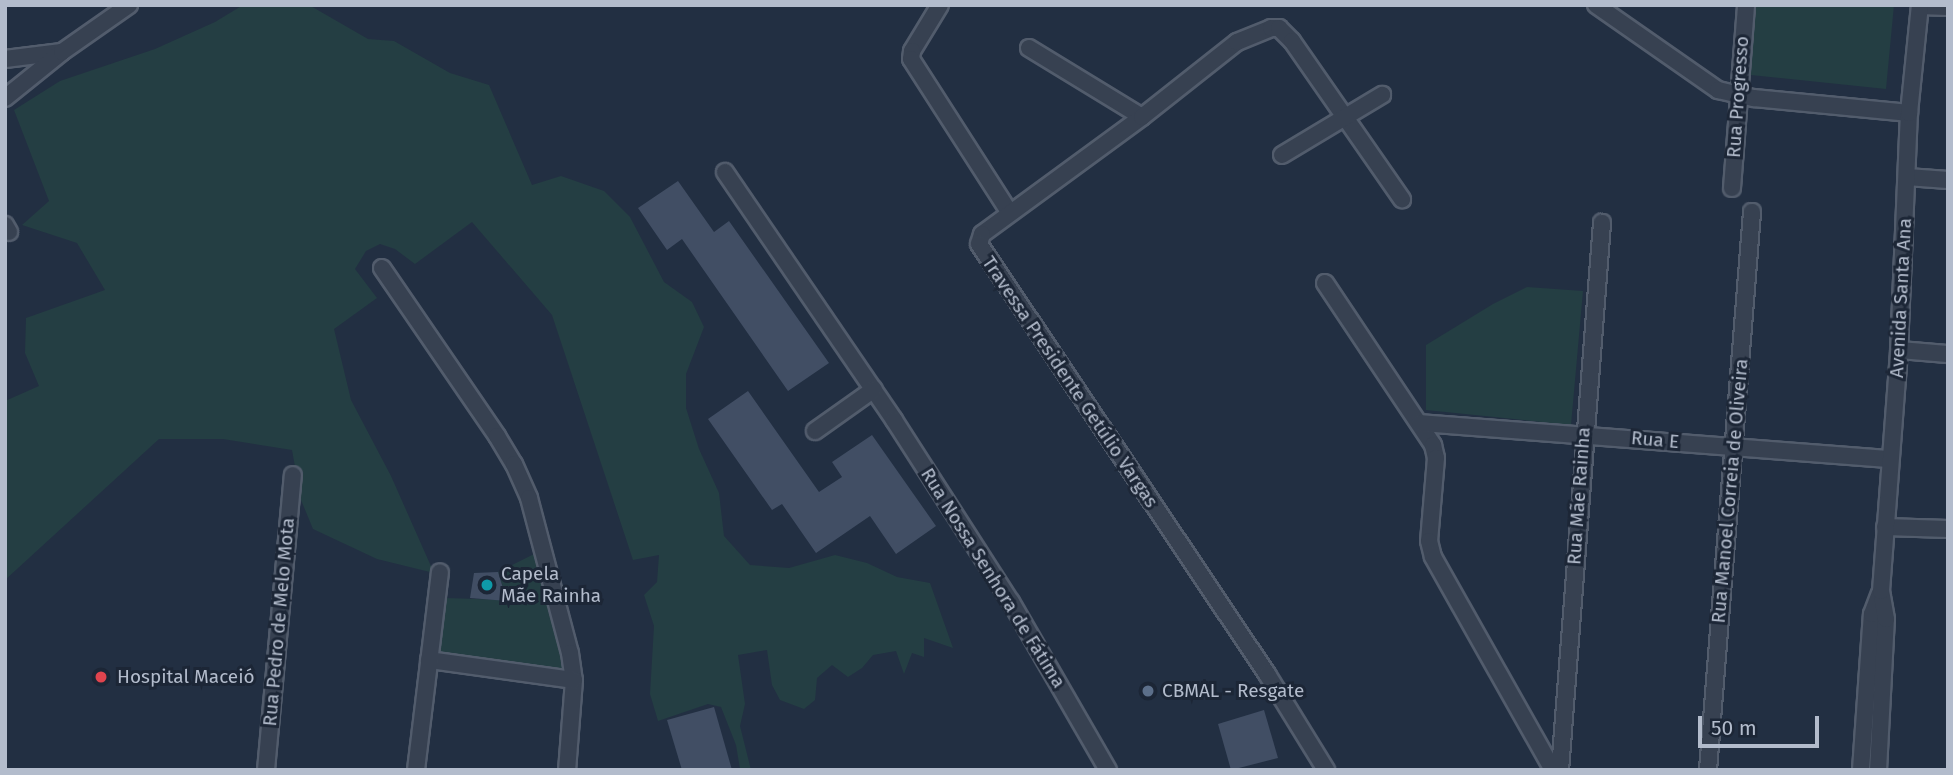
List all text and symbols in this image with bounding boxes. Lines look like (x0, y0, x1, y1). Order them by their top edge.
street label: Rua Progresso (1722, 35, 1754, 159)
street label: Avenida Santa Ana (1885, 218, 1917, 378)
street label: Travessa Presidente Getúlio Vargas (977, 252, 1163, 512)
street label: Rua Manoel Correia de Oliveira (1707, 358, 1753, 624)
street label: Rua Mãe Rainha (1563, 426, 1595, 566)
street label: Rua E (1630, 427, 1680, 453)
street label: Rua Nossa Senhora de Fátima (916, 464, 1070, 692)
street label: Rua Pedro de Melo Mota (259, 517, 299, 727)
place label: Capela Mãe Rainha (501, 563, 601, 607)
marker: Capela Mãe Rainha (479, 577, 495, 593)
place label: Hospital Maceió (117, 666, 255, 688)
marker: Hospital Maceió (91, 667, 111, 687)
place label: CBMAL - Resgate (1162, 680, 1304, 702)
marker: CBMAL - Resgate (1140, 683, 1156, 699)
scale bar (1701, 702, 1822, 746)
text: 50 m (1711, 715, 1757, 741)

